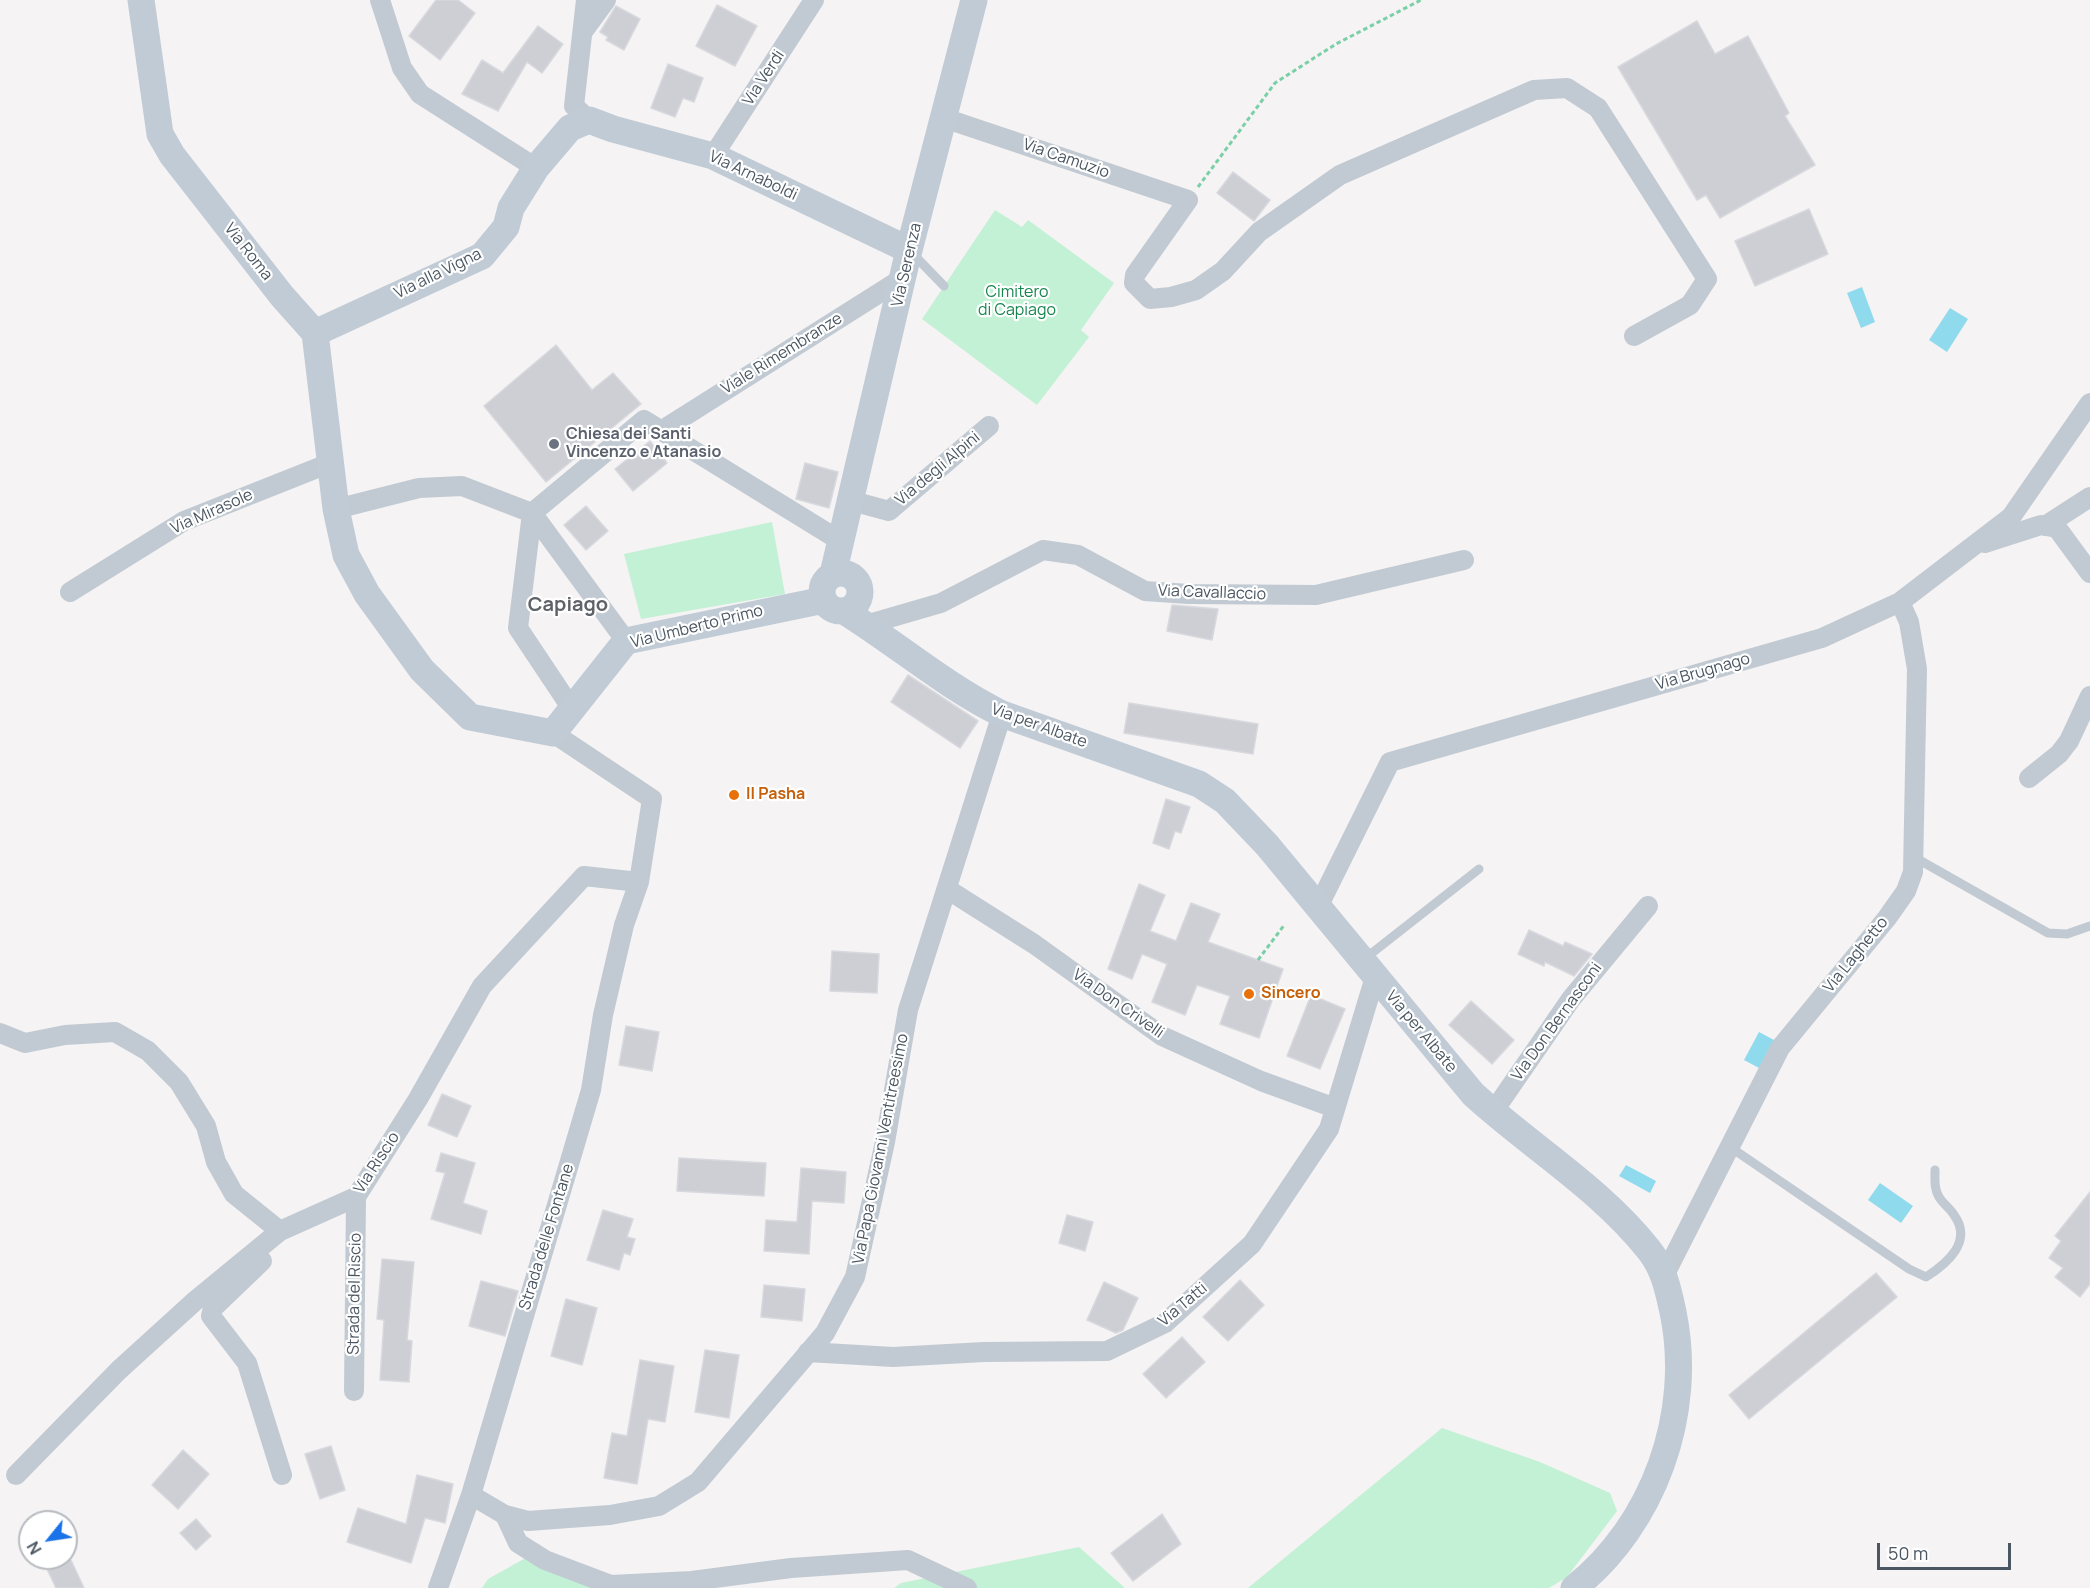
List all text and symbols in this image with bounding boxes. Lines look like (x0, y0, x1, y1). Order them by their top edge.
street label: Via Verdi (739, 47, 789, 109)
street label: Via Camuzio (1020, 135, 1112, 183)
street label: Via Arnaboldi (706, 147, 800, 205)
street label: Via Roma (220, 220, 276, 284)
street label: Via Serenza (888, 221, 926, 309)
street label: Via alla Vigna (391, 245, 485, 303)
park label: Cimitero di Capiago (978, 283, 1056, 321)
street label: Viale Rimembranze (718, 309, 846, 399)
place label: Chiesa dei Santi Vincenzo e Atanasio (566, 425, 721, 463)
street label: Via degli Alpini (892, 428, 984, 510)
marker: Chiesa dei Santi Vincenzo e Atanasio (547, 437, 561, 451)
street label: Via Mirasole (168, 485, 256, 539)
street label: Via Cavallaccio (1157, 582, 1267, 604)
district label: Capiago (528, 593, 608, 617)
street label: Via Umberto Primo (629, 601, 765, 653)
street label: Via Brugnago (1654, 649, 1752, 695)
street label: Via per Albate (988, 700, 1090, 752)
place label: Il Pasha (746, 785, 805, 805)
marker: Il Pasha (727, 788, 741, 802)
street label: Via Laghetto (1820, 913, 1892, 997)
street label: Via Don Bernasconi (1508, 959, 1606, 1085)
street label: Via Don Crivelli (1069, 965, 1167, 1043)
place label: Sincero (1261, 984, 1321, 1004)
marker: Sincero (1242, 987, 1256, 1001)
street label: Via per Albate (1381, 987, 1461, 1077)
street label: Via Papa Giovanni Ventitreesimo (849, 1032, 913, 1266)
street label: Via Riscio (350, 1129, 404, 1197)
street label: Strada delle Fontane (516, 1162, 578, 1312)
street label: Strada del Riscio (344, 1233, 366, 1355)
street label: Via Tatti (1155, 1279, 1211, 1331)
north arrow (18, 1510, 78, 1570)
scale bar (1880, 1531, 2014, 1569)
text: N (22, 1538, 47, 1558)
text: 50 m (1888, 1541, 1928, 1565)

